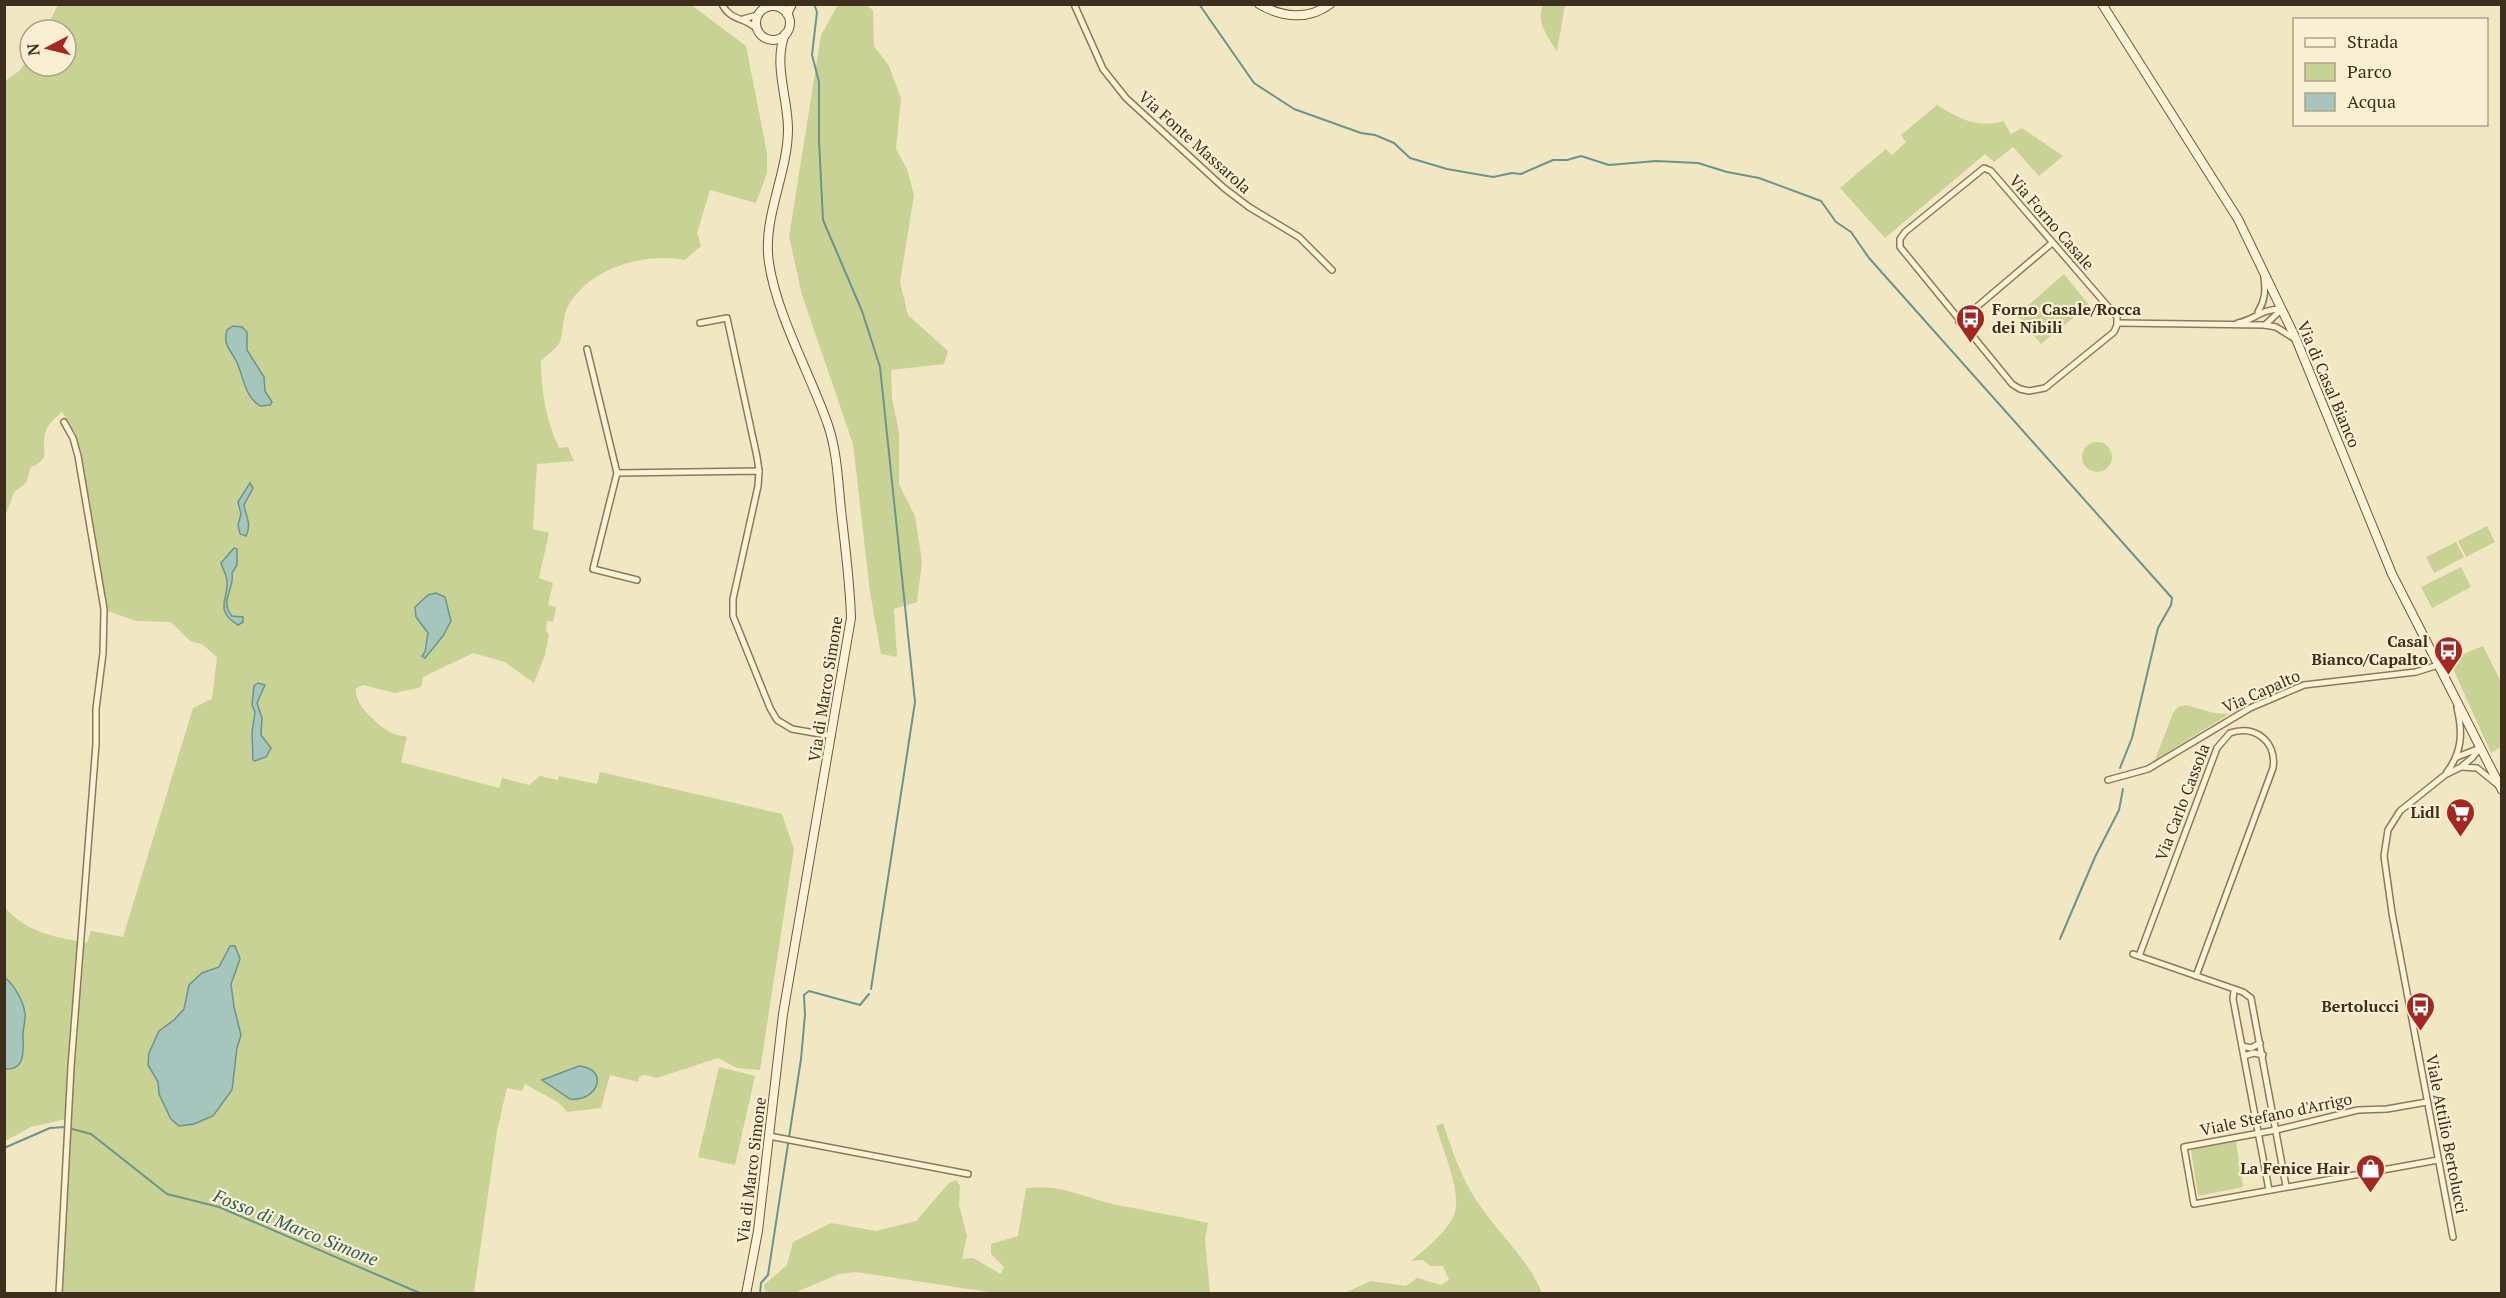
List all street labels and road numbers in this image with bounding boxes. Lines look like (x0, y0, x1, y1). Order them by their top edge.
street label: Via Fonte Massarola (1134, 86, 1256, 198)
street label: Via Forno Casale (2004, 170, 2100, 274)
street label: Via di Casal Bianco (2292, 317, 2366, 451)
street label: Via di Marco Simone (803, 615, 847, 763)
street label: Via Capalto (2219, 664, 2303, 718)
street label: Via Carlo Cassola (2150, 740, 2214, 864)
street label: Viale Attilio Bertolucci (2421, 1053, 2473, 1216)
street label: Viale Stefano d'Arrigo (2198, 1087, 2354, 1141)
street label: Via di Marco Simone (731, 1096, 771, 1244)

